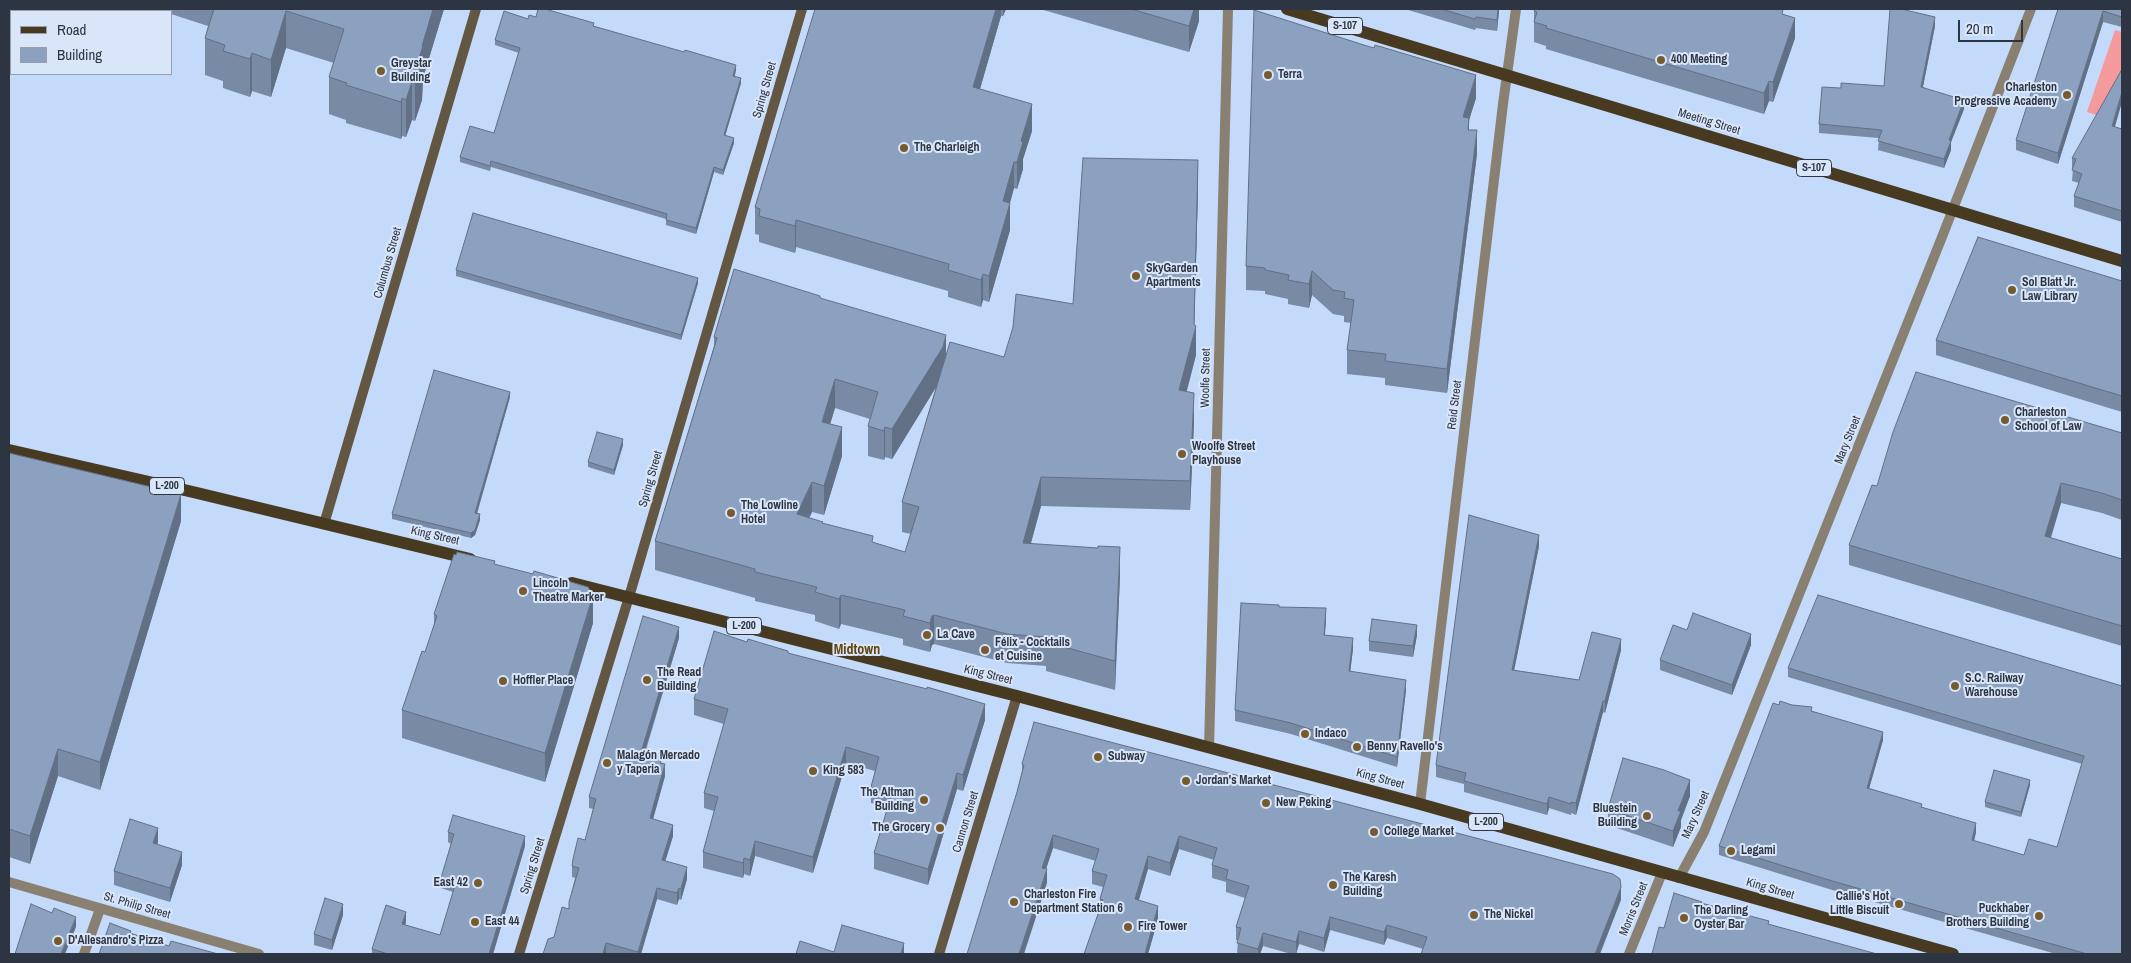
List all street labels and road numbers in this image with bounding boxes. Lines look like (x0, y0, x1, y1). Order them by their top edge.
road number: S-107 (1328, 18, 1362, 34)
street label: Spring Street (750, 60, 780, 120)
street label: Meeting Street (1676, 106, 1742, 138)
road number: S-107 (1796, 160, 1832, 177)
street label: Columbus Street (371, 226, 405, 300)
street label: Woolfe Street (1198, 348, 1214, 408)
street label: Reid Street (1445, 379, 1465, 431)
street label: Mary Street (1832, 414, 1864, 466)
street label: Spring Street (636, 449, 666, 509)
road number: L-200 (150, 478, 184, 494)
street label: King Street (409, 523, 461, 549)
road number: L-200 (726, 618, 762, 634)
street label: King Street (962, 662, 1014, 688)
street label: King Street (1354, 766, 1406, 792)
street label: Mary Street (1679, 789, 1713, 841)
street label: Cannon Street (950, 790, 982, 854)
road number: L-200 (1468, 814, 1504, 830)
street label: Spring Street (518, 836, 548, 896)
street label: King Street (1744, 875, 1796, 903)
street label: Morris Street (1617, 880, 1651, 938)
street label: St. Philip Street (102, 890, 172, 922)

